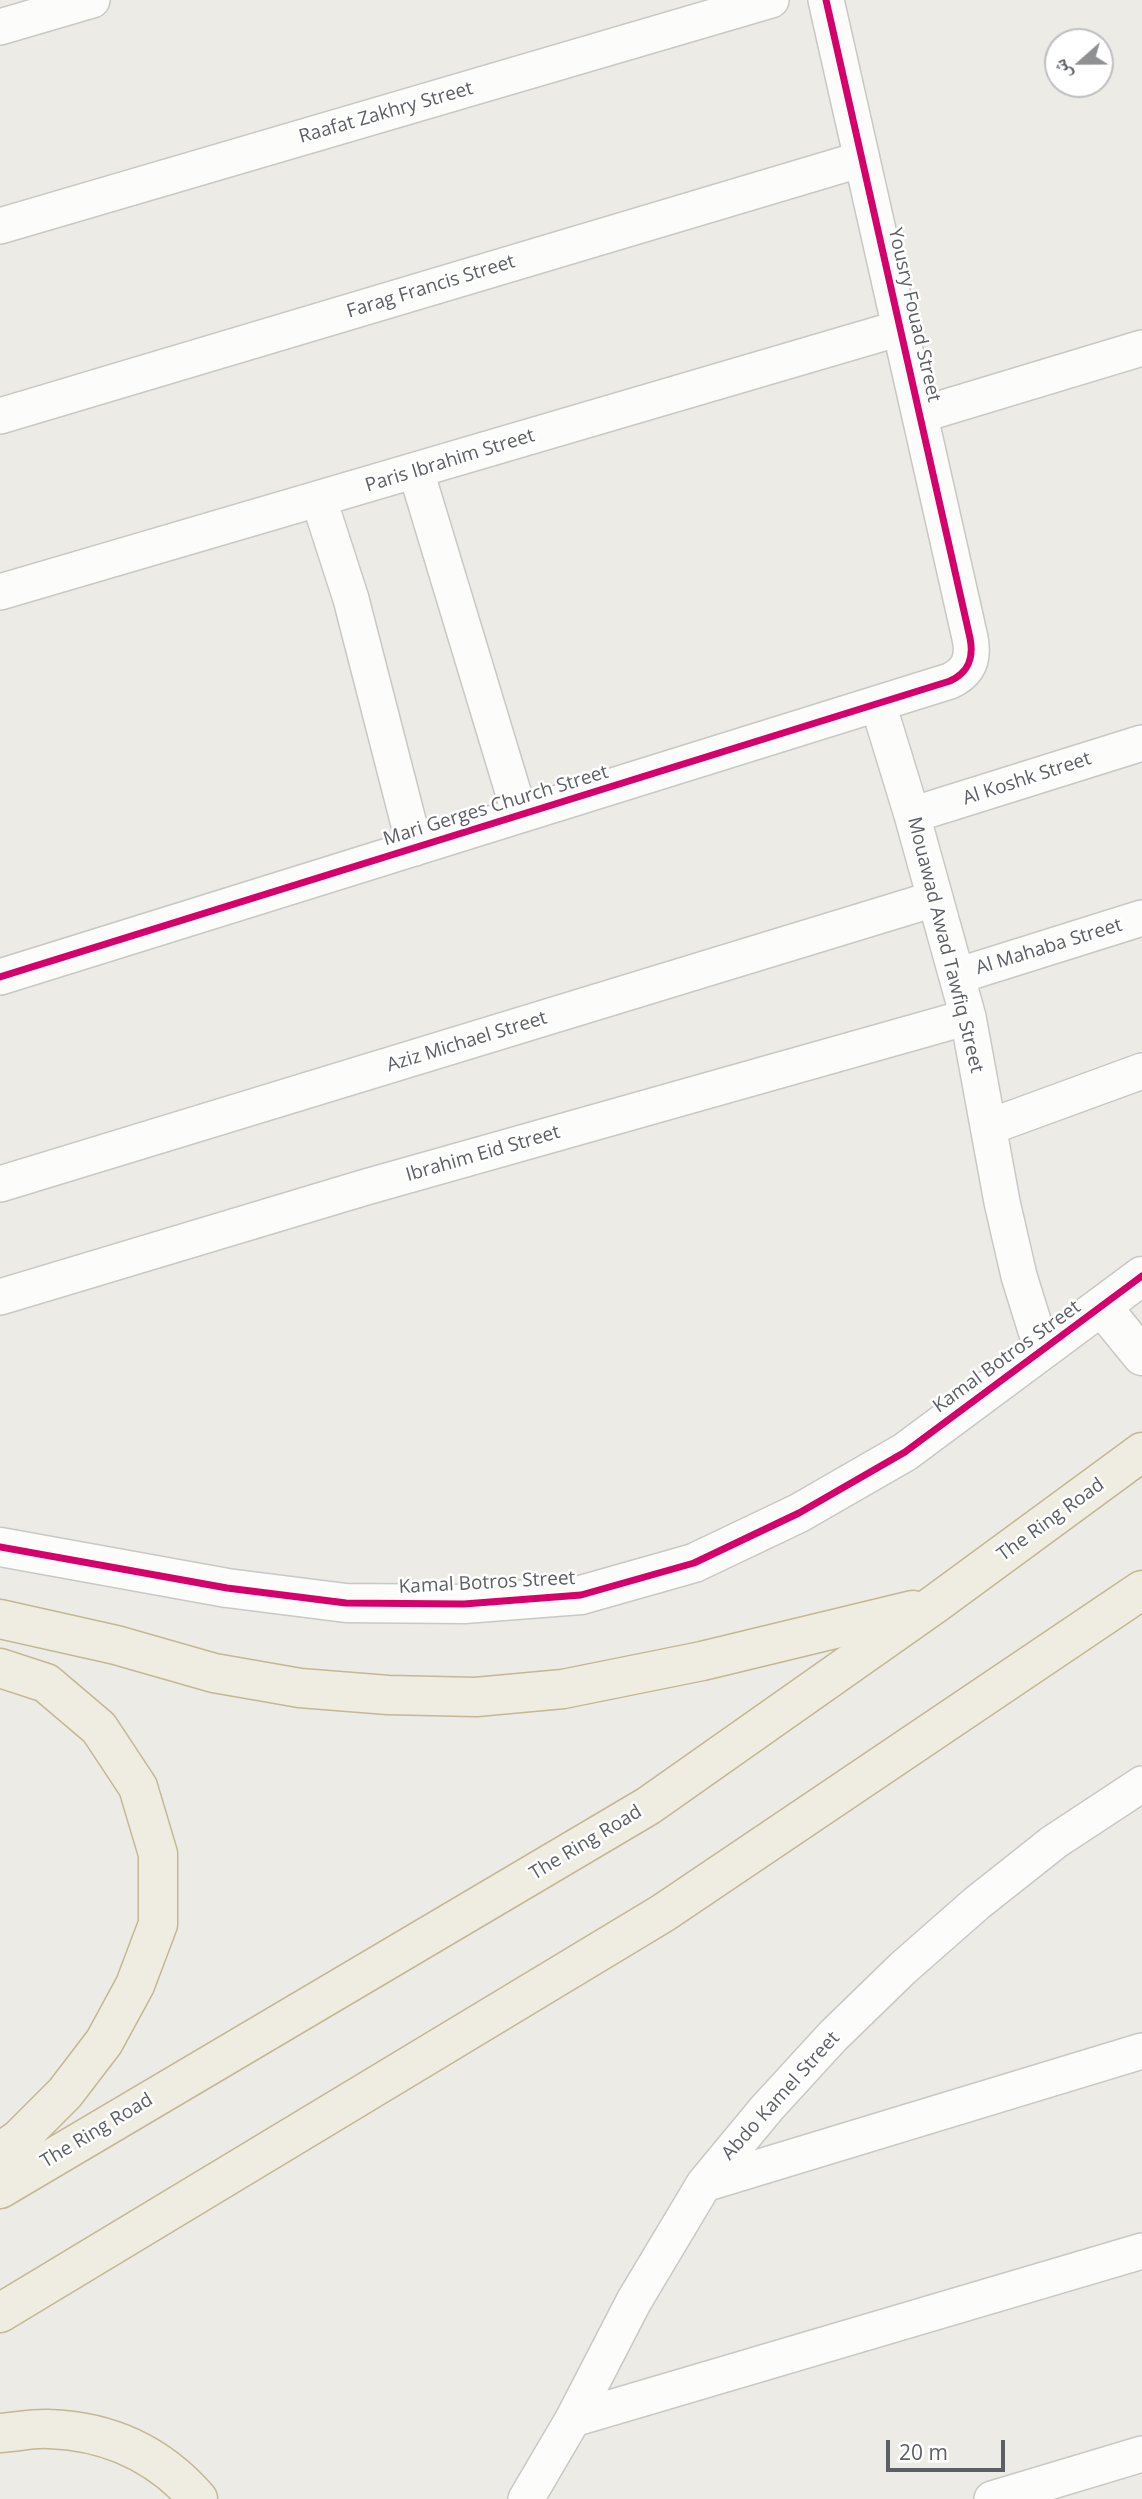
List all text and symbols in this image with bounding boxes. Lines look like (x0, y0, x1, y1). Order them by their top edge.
north arrow (1044, 28, 1114, 98)
text: ش (1046, 56, 1077, 84)
street label: Raafat Zakhry Street (296, 77, 476, 149)
street label: Yousry Fouad Street (883, 226, 945, 404)
street label: Farag Francis Street (344, 251, 518, 323)
street label: Paris Ibrahim Street (363, 424, 537, 498)
street label: Al Koshk Street (960, 748, 1094, 810)
street label: Mari Gerges Church Street (381, 761, 611, 851)
street label: Mouawad Awad Tawfiq Street (902, 815, 988, 1075)
street label: Al Mahaba Street (973, 914, 1125, 980)
street label: Aziz Michael Street (384, 1007, 550, 1077)
street label: Ibrahim Eid Street (403, 1121, 563, 1187)
street label: Kamal Botros Street (929, 1296, 1085, 1418)
street label: The Ring Road (993, 1474, 1109, 1566)
street label: Kamal Botros Street (398, 1567, 576, 1599)
street label: The Ring Road (526, 1801, 646, 1885)
street label: Abdo Kamel Street (717, 2027, 845, 2165)
street label: The Ring Road (37, 2089, 157, 2173)
scale bar (890, 2426, 1009, 2470)
text: 20 m (899, 2438, 948, 2466)

